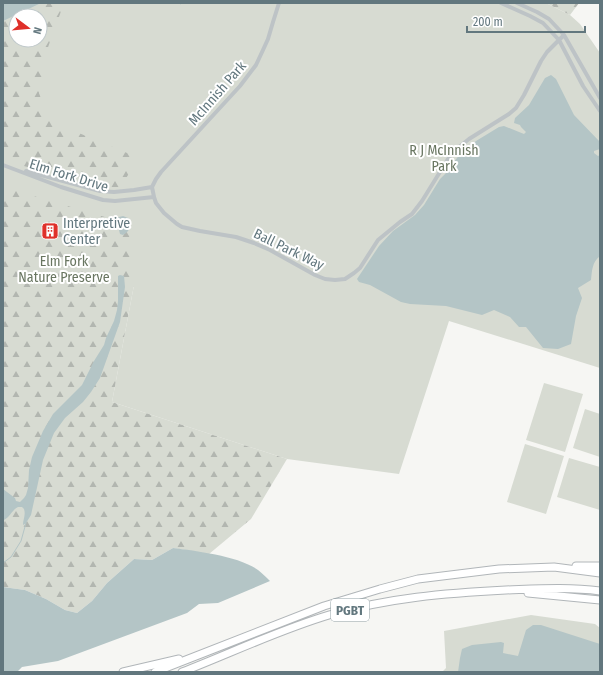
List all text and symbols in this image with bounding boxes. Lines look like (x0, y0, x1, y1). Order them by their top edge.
north arrow (8, 8, 48, 48)
scale bar (467, 8, 585, 34)
text: 200 m (473, 15, 503, 29)
text: N (30, 26, 44, 36)
street label: McInnish Park (185, 57, 250, 129)
park label: R J McInnish Park (409, 142, 479, 175)
street label: Elm Fork Drive (27, 155, 110, 196)
place label: Interpretive Center (63, 215, 130, 248)
building icon: Interpretive Center (40, 221, 60, 241)
street label: Ball Park Way (251, 225, 327, 274)
park label: Elm Fork Nature Preserve (18, 253, 110, 286)
road number: PGBT (331, 599, 369, 621)

